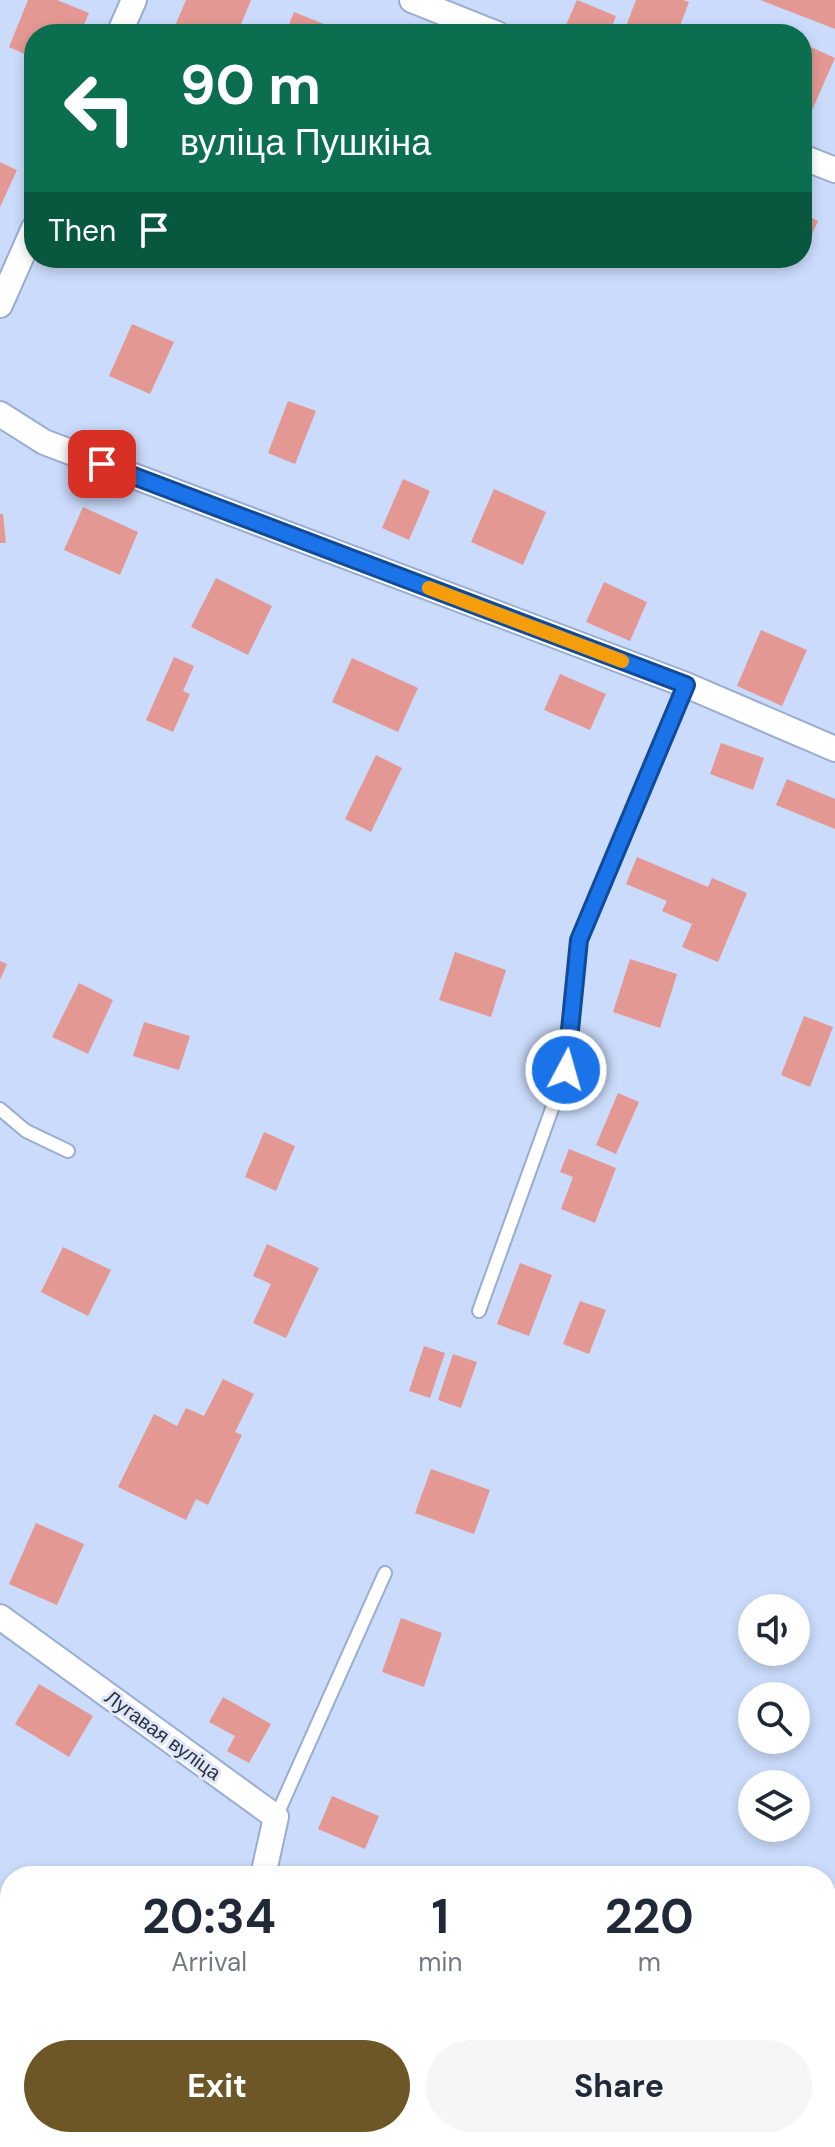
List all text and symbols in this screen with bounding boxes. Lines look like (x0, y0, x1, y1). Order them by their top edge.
text: 90 m (180, 48, 321, 121)
icon: left (48, 56, 152, 160)
text: вуліца Пушкіна (180, 119, 431, 166)
icon: arrive (132, 208, 176, 252)
text: Then (48, 211, 116, 250)
pin (68, 430, 136, 498)
icon: arrive (80, 442, 124, 486)
position arrow (524, 1028, 608, 1112)
map controls (738, 1594, 810, 1842)
button: sound (738, 1594, 810, 1666)
button: search (738, 1682, 810, 1754)
street label: Лугавая вуліца (100, 1684, 227, 1786)
button: layers (738, 1770, 810, 1842)
text: 20:34 (142, 1885, 276, 1948)
text: 1 (432, 1885, 449, 1948)
text: 220 (605, 1885, 694, 1948)
text: Arrival (171, 1945, 247, 1979)
text: min (418, 1945, 462, 1979)
text: m (638, 1945, 661, 1979)
button: Exit (24, 2040, 410, 2132)
button: Share (426, 2040, 812, 2132)

